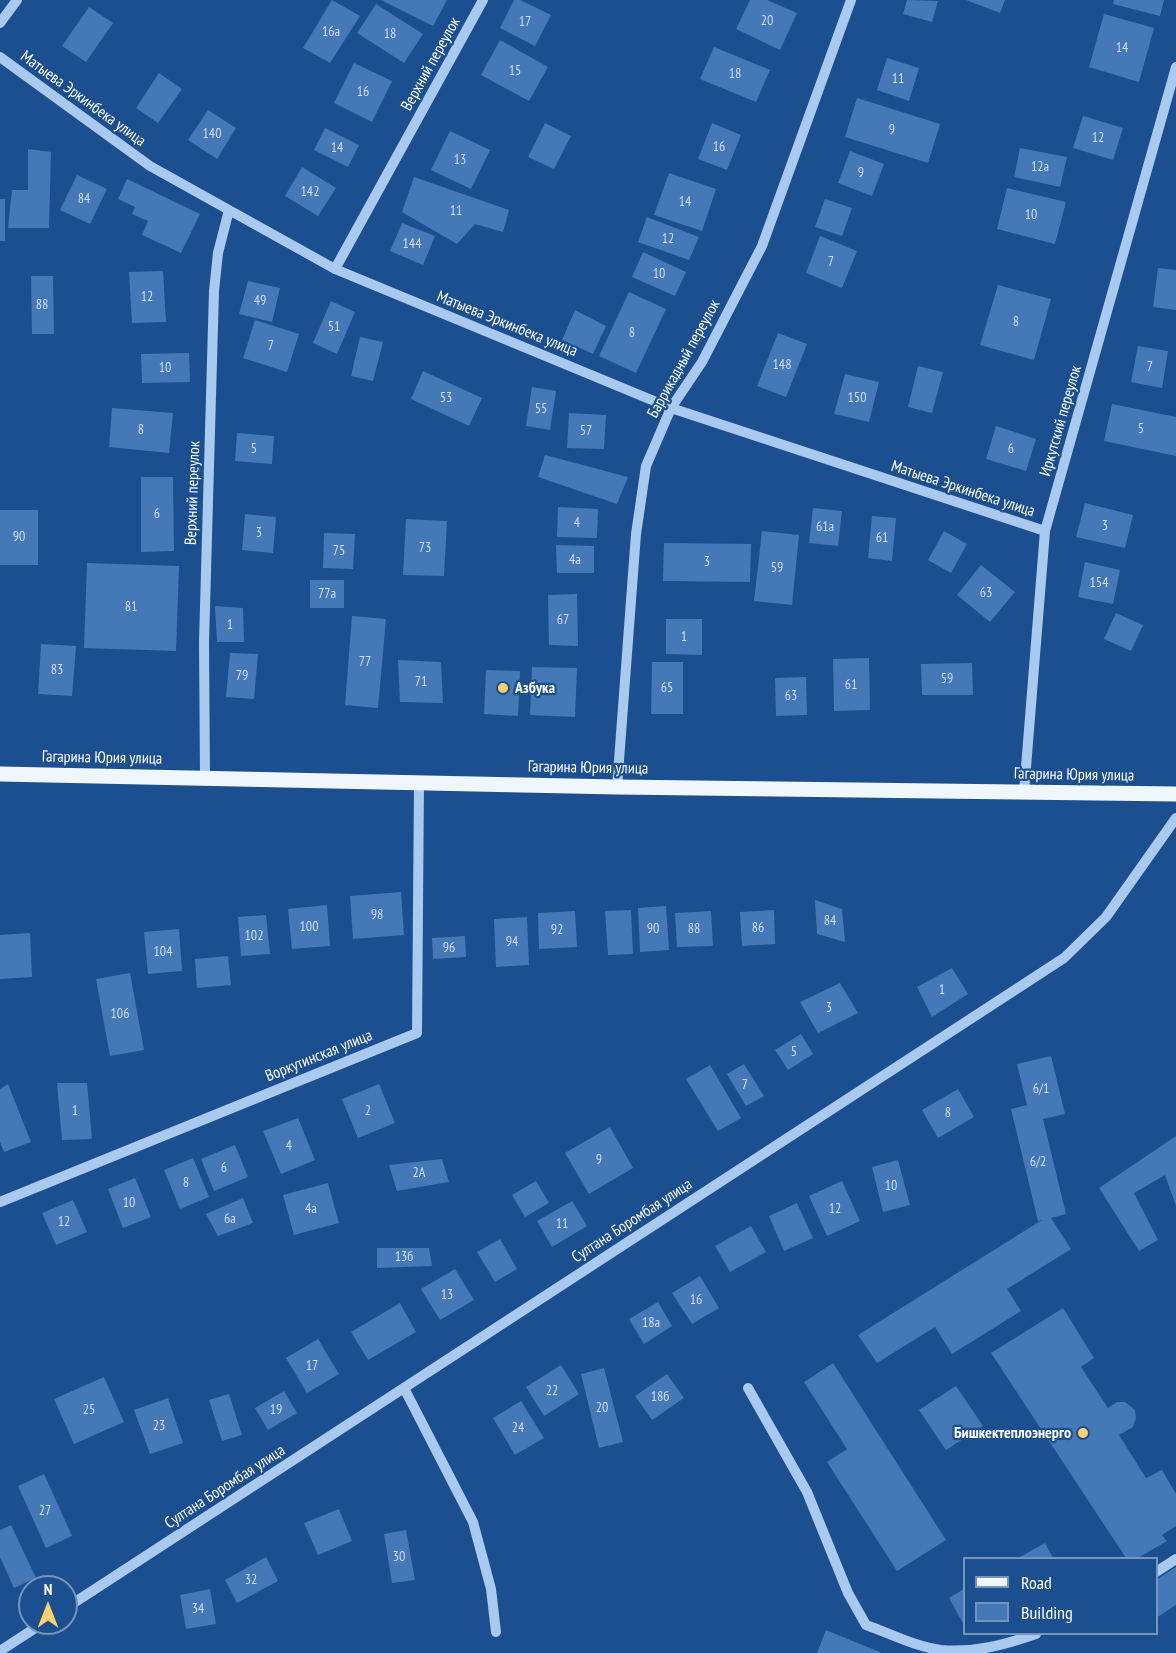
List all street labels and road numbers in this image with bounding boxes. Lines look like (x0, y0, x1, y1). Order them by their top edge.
street label: Верхний переулок (397, 14, 465, 114)
street label: Матыева Эркинбека улица (17, 47, 149, 151)
street label: Матыева Эркинбека улица (434, 287, 580, 361)
street label: Баррикадный переулок (644, 296, 724, 422)
street label: Иркутский переулок (1036, 363, 1086, 479)
street label: Верхний переулок (182, 441, 204, 545)
street label: Матыева Эркинбека улица (889, 457, 1037, 521)
street label: Гагарина Юрия улица (42, 747, 162, 769)
street label: Гагарина Юрия улица (528, 757, 648, 779)
street label: Гагарина Юрия улица (1014, 764, 1134, 786)
street label: Воркутинская улица (263, 1026, 375, 1086)
street label: Султана Боромбая улица (568, 1175, 696, 1267)
street label: Султана Боромбая улица (161, 1441, 289, 1533)

